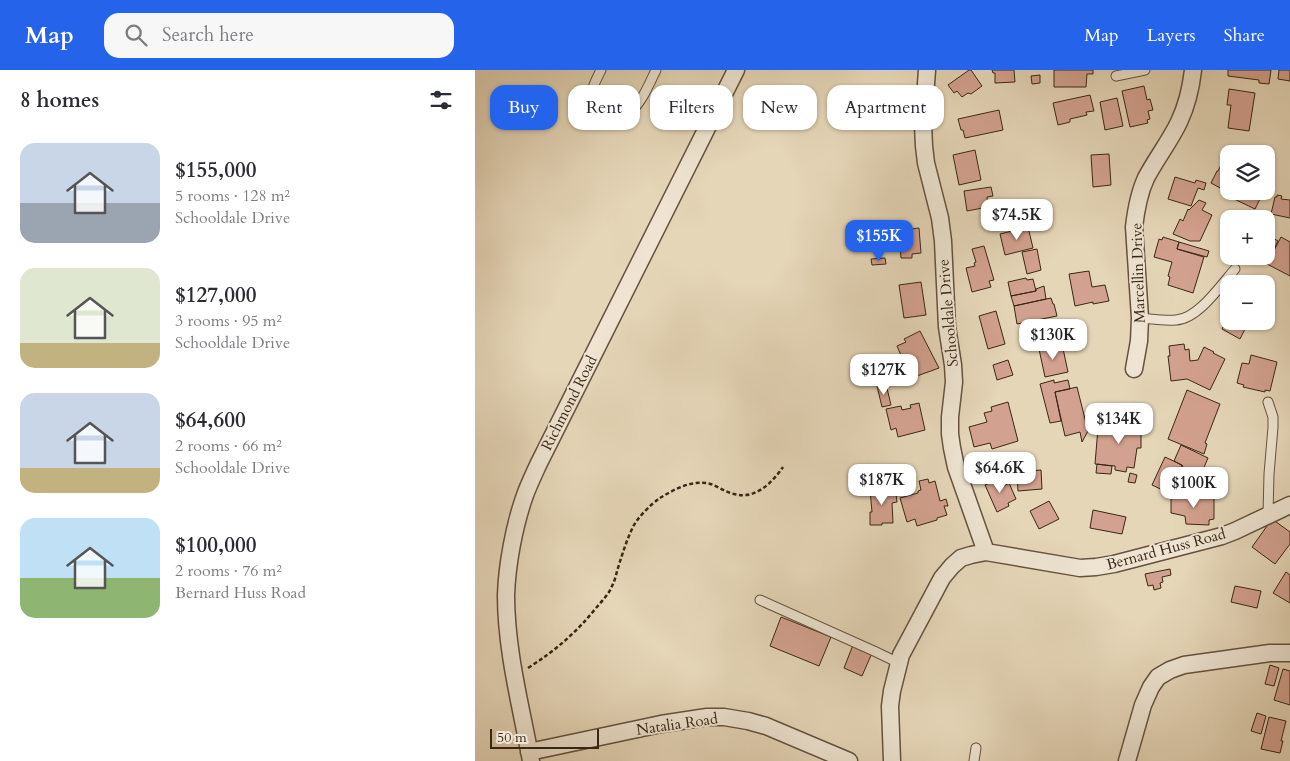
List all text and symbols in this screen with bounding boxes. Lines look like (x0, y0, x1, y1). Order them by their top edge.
search box (104, 13, 454, 58)
text: Map (25, 19, 74, 52)
icon: search (122, 21, 150, 49)
text: Search here (162, 22, 254, 48)
text: Map (1084, 23, 1119, 48)
text: Layers (1147, 23, 1196, 48)
text: Share (1224, 23, 1265, 48)
chip: Buy (490, 85, 558, 130)
chip: Rent (568, 85, 640, 130)
chip: Filters (650, 85, 733, 130)
chip: New (743, 85, 817, 130)
chip: Apartment (827, 85, 944, 130)
text: 8 homes (20, 86, 99, 115)
icon: filters (427, 86, 455, 114)
map controls (1220, 145, 1275, 330)
button: layers (1220, 145, 1275, 200)
text: $155,000 (175, 156, 256, 185)
icon: home (60, 163, 120, 223)
text: 5 rooms · 128 m² (175, 185, 290, 207)
pin: $74.5K (976, 198, 1058, 241)
text: $74.5K (992, 204, 1042, 226)
text: Schooldale Drive (175, 207, 290, 229)
button: + (1220, 210, 1275, 265)
pin: $155K (844, 220, 914, 262)
street label: Marcellin Drive (1126, 222, 1150, 324)
text: $155K (856, 225, 902, 247)
street label: Schooldale Drive (933, 258, 963, 368)
button: − (1220, 275, 1275, 330)
text: $127,000 (175, 281, 256, 310)
icon: home (60, 288, 120, 348)
text: 3 rooms · 95 m² (175, 310, 282, 332)
pin: $130K (1018, 318, 1088, 361)
text: $130K (1030, 324, 1076, 346)
text: Schooldale Drive (175, 332, 290, 354)
street label: Richmond Road (536, 352, 602, 454)
pin: $127K (849, 354, 919, 396)
text: $127K (861, 359, 907, 381)
pin: $134K (1084, 402, 1154, 445)
text: $64,600 (175, 406, 246, 435)
text: $134K (1096, 408, 1142, 430)
icon: home (60, 413, 120, 473)
text: 2 rooms · 66 m² (175, 435, 282, 457)
pin: $64.6K (959, 452, 1041, 494)
text: Schooldale Drive (175, 457, 290, 479)
text: $64.6K (975, 457, 1025, 479)
pin: $187K (847, 464, 917, 506)
pin: $100K (1159, 466, 1229, 509)
text: $187K (859, 469, 905, 491)
text: $100K (1171, 472, 1217, 494)
street label: Bernard Huss Road (1104, 523, 1228, 575)
text: $100,000 (175, 531, 256, 560)
icon: home (60, 538, 120, 598)
text: 2 rooms · 76 m² (175, 560, 282, 582)
text: Bernard Huss Road (175, 582, 306, 604)
street label: Natalia Road (635, 708, 719, 740)
scale bar (490, 726, 599, 749)
text: 50 m (497, 728, 527, 747)

